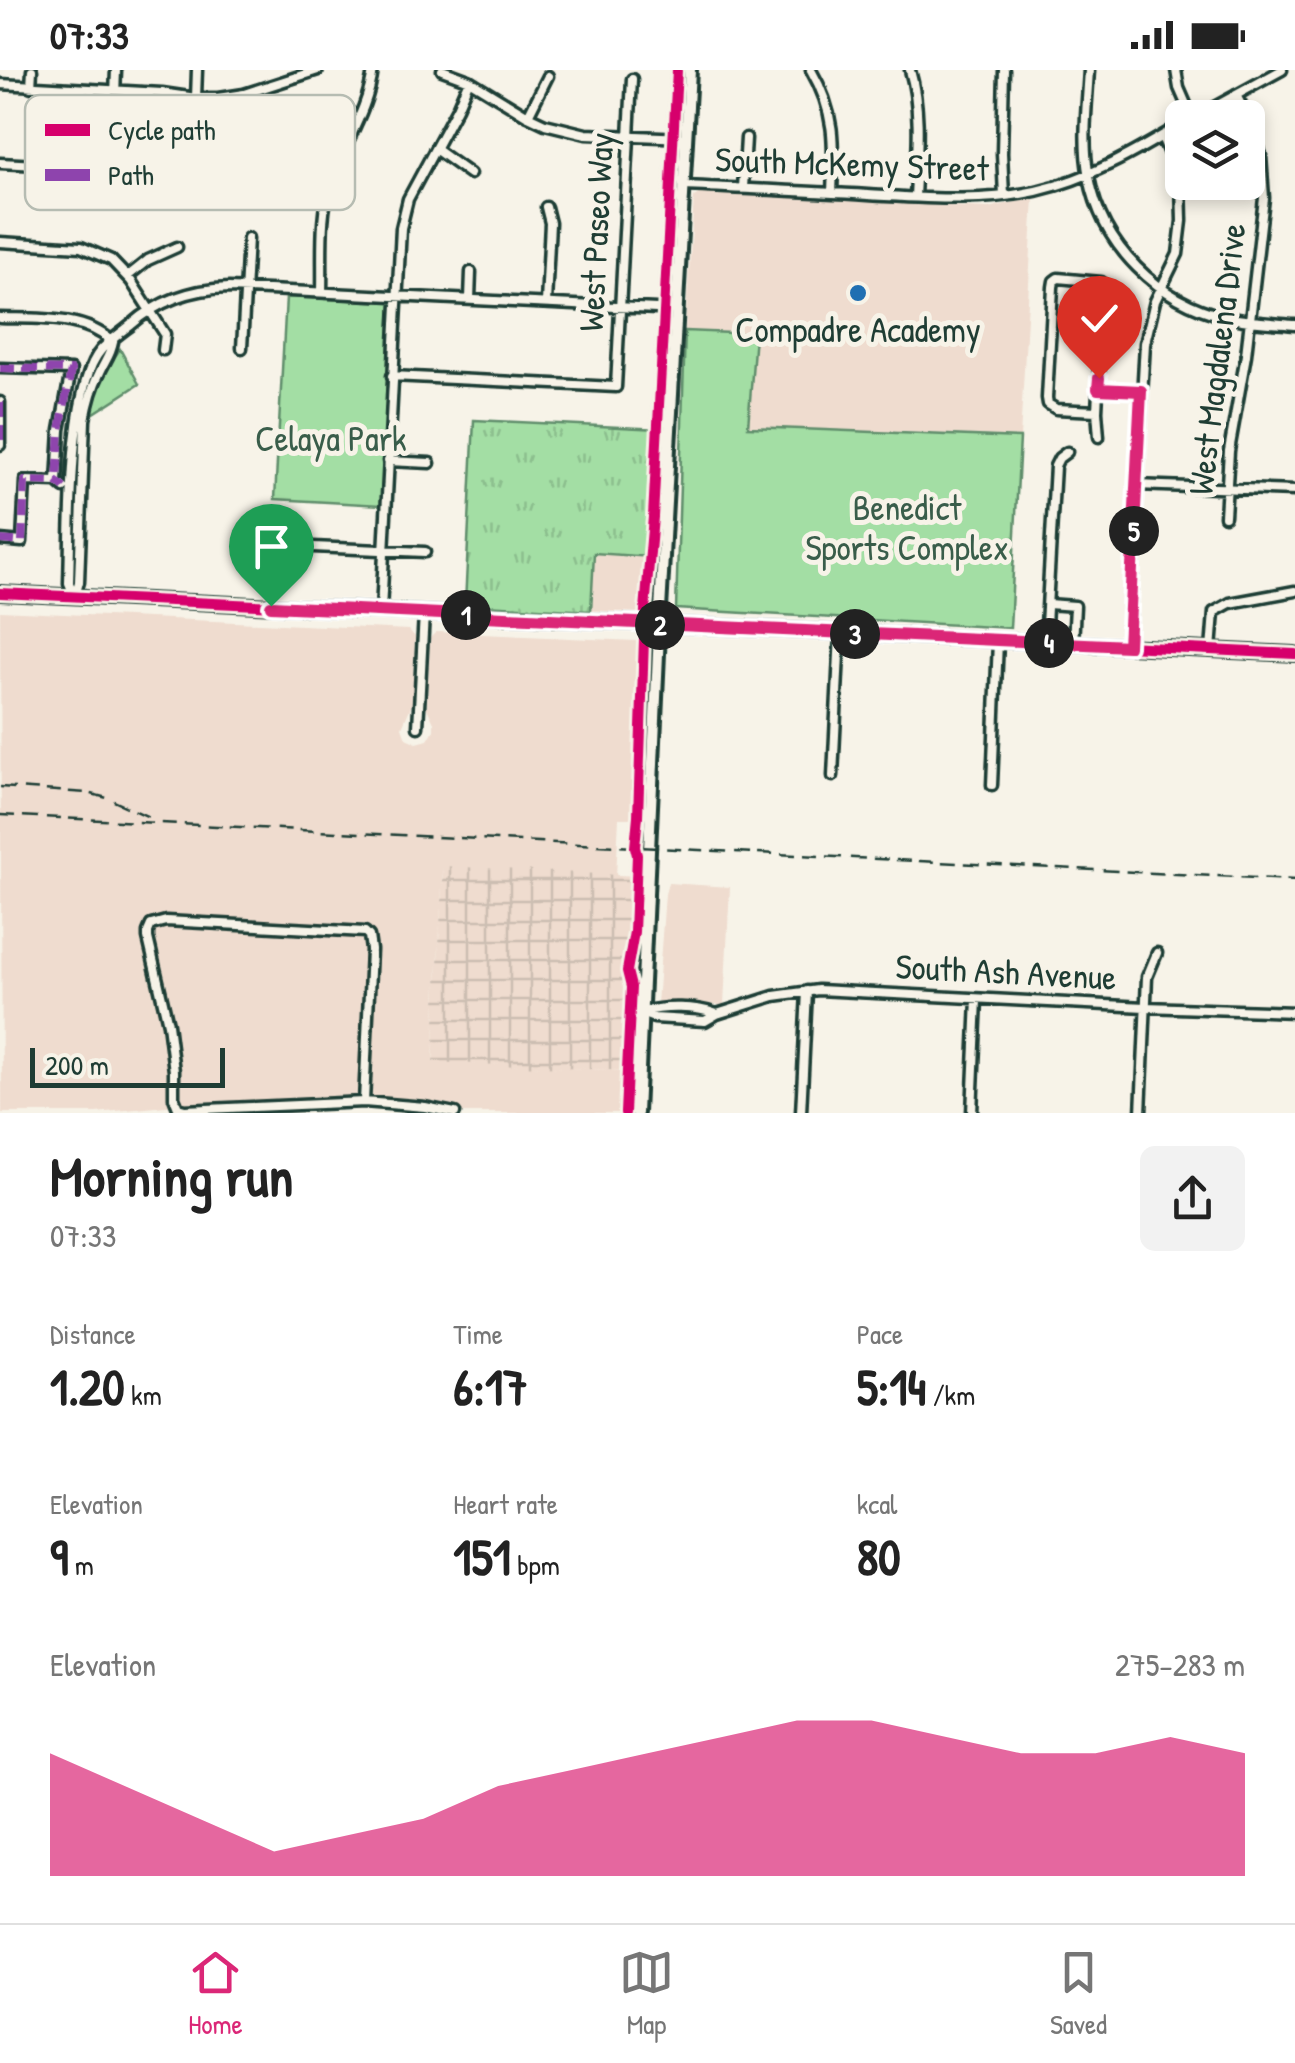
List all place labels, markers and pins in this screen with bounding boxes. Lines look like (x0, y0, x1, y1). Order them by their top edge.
pin (1057, 276, 1142, 379)
marker: Compadre Academy (847, 282, 869, 304)
place label: Compadre Academy (735, 306, 981, 353)
pin (229, 504, 314, 607)
pin: 5 (1109, 506, 1159, 556)
pin: 1 (441, 590, 491, 640)
pin: 2 (635, 600, 685, 650)
pin: 3 (830, 609, 880, 659)
pin: 4 (1024, 618, 1074, 668)

